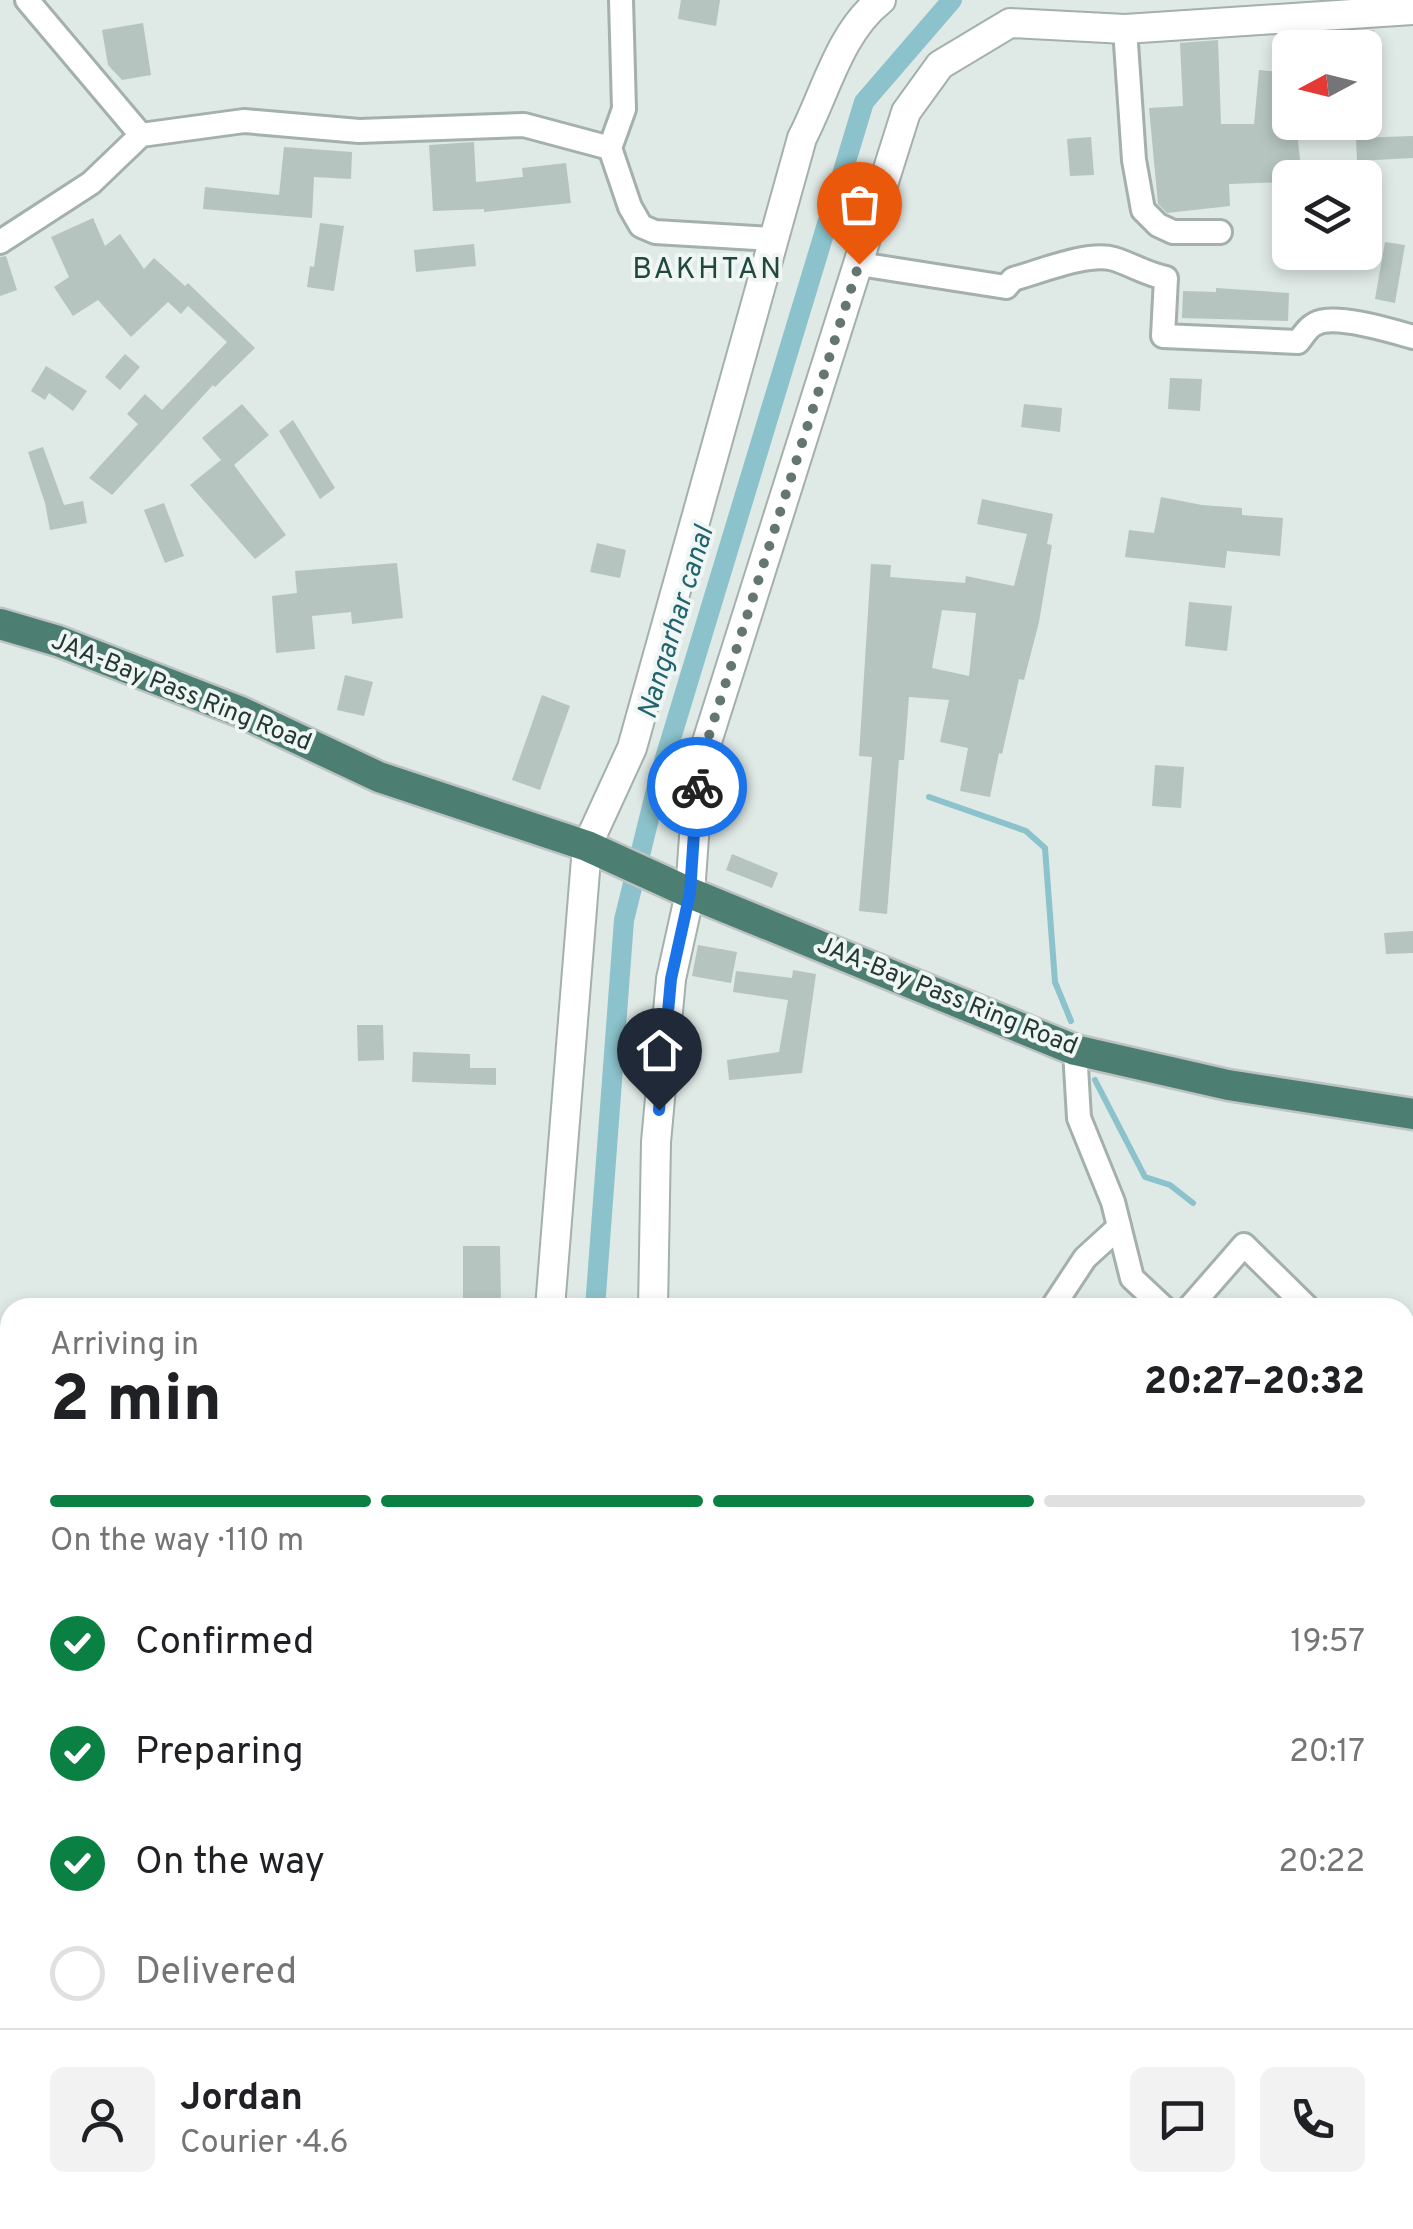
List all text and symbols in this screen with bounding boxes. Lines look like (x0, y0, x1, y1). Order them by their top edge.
north arrow (1272, 30, 1382, 140)
map controls (1272, 30, 1382, 270)
button: layers (1272, 160, 1382, 270)
pin (817, 162, 902, 265)
icon: bag (832, 177, 887, 232)
district label: BAKHTAN (632, 252, 784, 289)
water label: Nangarhar canal (631, 521, 724, 724)
street label: JAA-Bay Pass Ring Road (46, 626, 316, 760)
courier (647, 737, 747, 837)
icon: bike (670, 760, 725, 815)
street label: JAA-Bay Pass Ring Road (812, 930, 1082, 1064)
pin (617, 1008, 702, 1111)
icon: home (632, 1023, 687, 1078)
text: Arriving in (50, 1326, 199, 1366)
text: 20:27–20:32 (1144, 1359, 1365, 1408)
text: 2 min (50, 1362, 222, 1444)
text: On the way · 110 m (50, 1522, 304, 1562)
icon: check (50, 1616, 105, 1671)
text: Confirmed (135, 1619, 314, 1668)
text: 19:57 (1291, 1623, 1365, 1663)
icon: check (50, 1726, 105, 1781)
text: Preparing (135, 1729, 304, 1778)
text: 20:17 (1289, 1733, 1365, 1773)
icon: check (50, 1836, 105, 1891)
text: On the way (135, 1839, 325, 1888)
text: 20:22 (1279, 1843, 1365, 1883)
text: Delivered (135, 1949, 297, 1998)
button: person (50, 2067, 155, 2172)
button: chat (1130, 2067, 1235, 2172)
button: phone (1260, 2067, 1365, 2172)
text: Jordan (180, 2075, 303, 2124)
text: Courier · 4.6 (180, 2124, 349, 2164)

